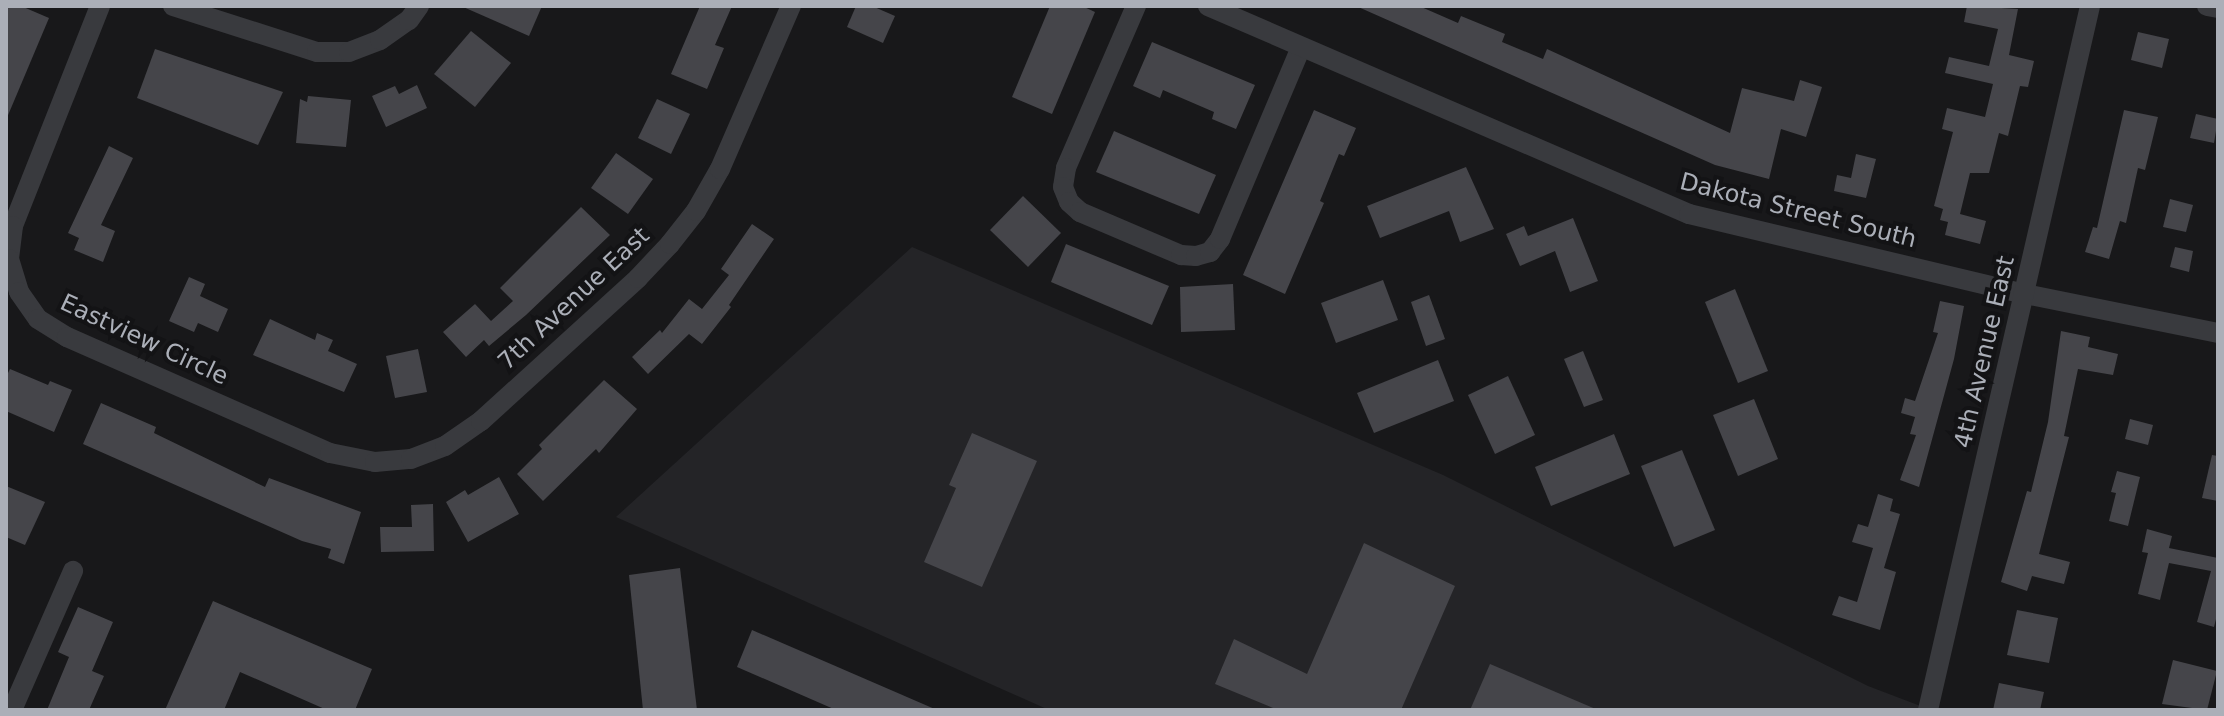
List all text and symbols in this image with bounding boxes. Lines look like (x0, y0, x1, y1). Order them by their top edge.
street label: Dakota Street South (1677, 168, 1919, 254)
street label: 7th Avenue East (492, 222, 656, 376)
street label: 4th Avenue East (1949, 253, 2021, 451)
street label: Eastview Circle (55, 288, 233, 392)

